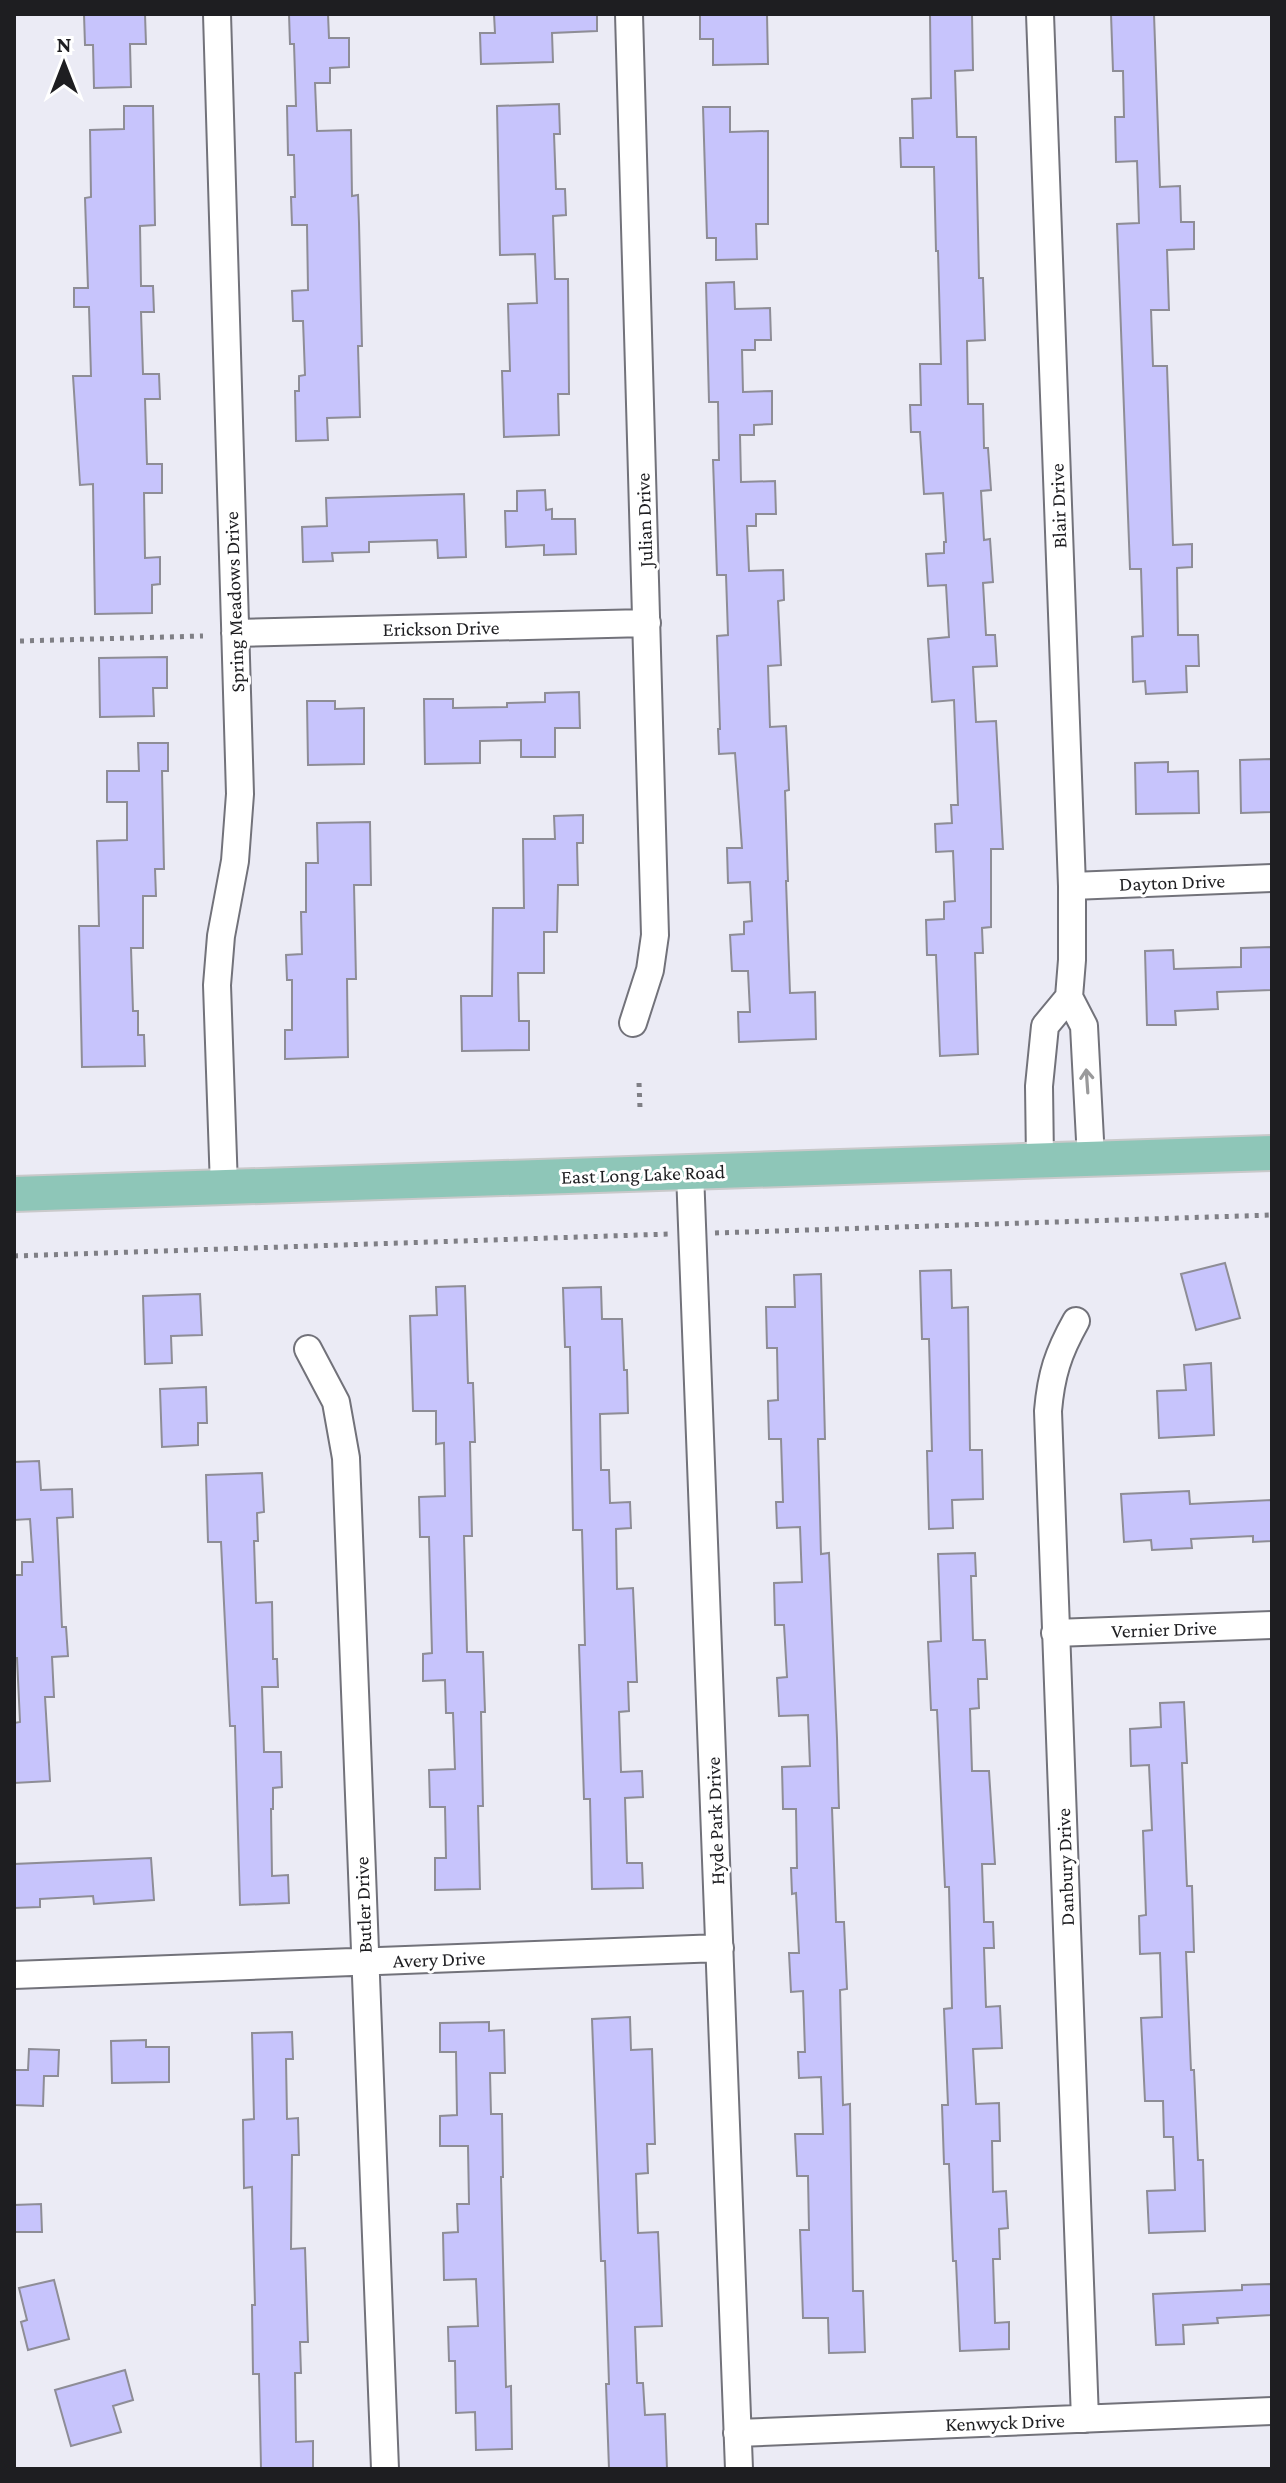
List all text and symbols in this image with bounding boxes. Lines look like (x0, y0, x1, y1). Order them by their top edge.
north arrow (24, 24, 104, 104)
text: N (57, 32, 72, 57)
street label: Blair Drive (1046, 463, 1070, 549)
street label: Julian Drive (631, 472, 658, 570)
street label: Spring Meadows Drive (220, 511, 249, 693)
street label: Erickson Drive (383, 616, 500, 640)
street label: Dayton Drive (1119, 869, 1226, 896)
one-way arrow (1079, 1068, 1094, 1095)
street label: East Long Lake Road (561, 1160, 726, 1189)
street label: Vernier Drive (1111, 1616, 1217, 1642)
street label: Hyde Park Drive (702, 1756, 729, 1885)
street label: Danbury Drive (1052, 1808, 1079, 1926)
street label: Butler Drive (350, 1856, 376, 1954)
street label: Avery Drive (392, 1946, 486, 1973)
street label: Kenwyck Drive (945, 2409, 1065, 2436)

